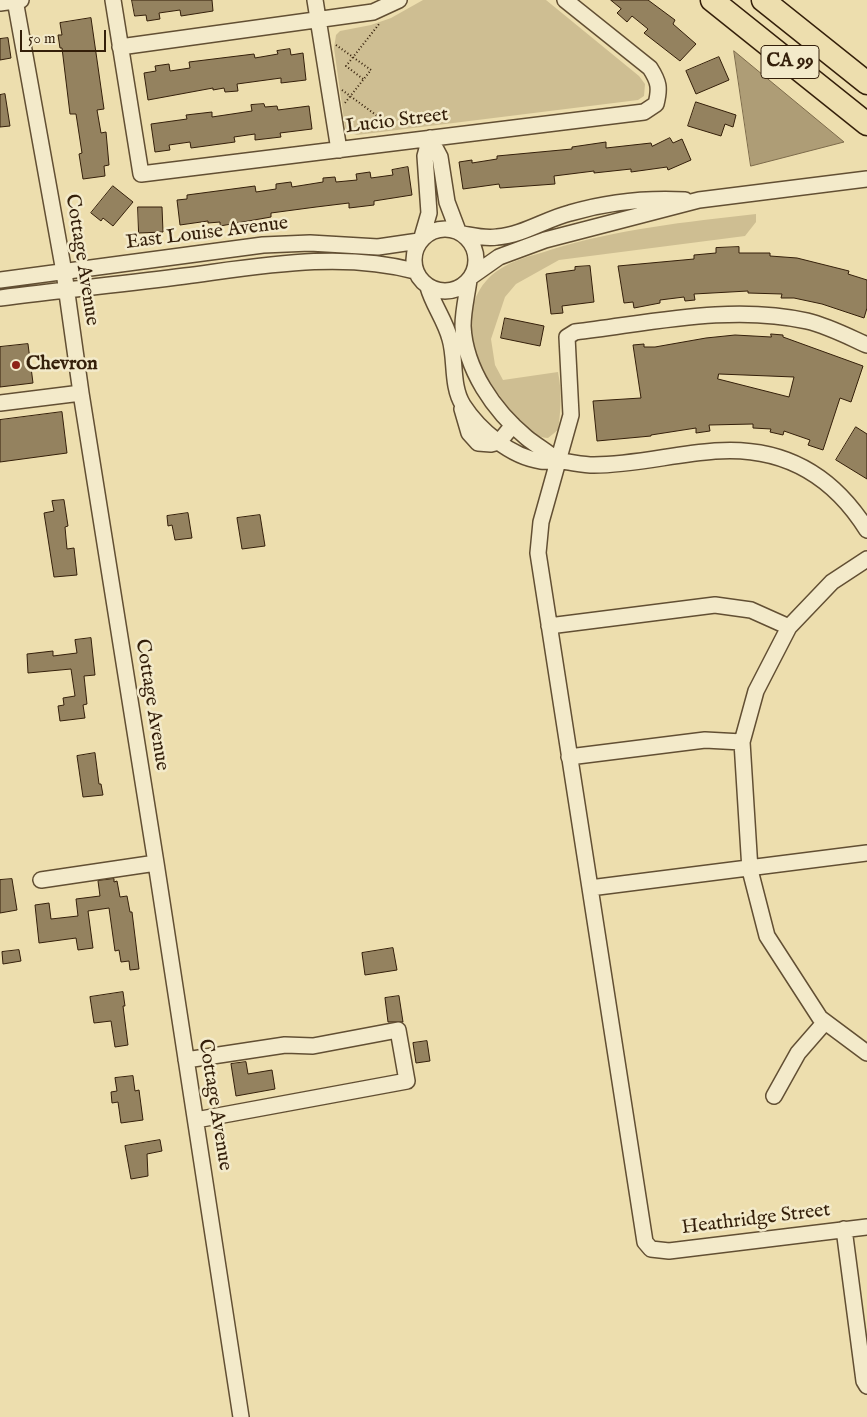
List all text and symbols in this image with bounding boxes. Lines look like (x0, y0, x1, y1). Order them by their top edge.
scale bar (22, 20, 109, 52)
text: 50 m (28, 29, 56, 48)
road number: CA 99 (761, 46, 819, 78)
street label: Lucio Street (344, 104, 450, 140)
street label: Cottage Avenue (59, 192, 103, 328)
street label: East Louise Avenue (125, 212, 289, 256)
place label: Chevron (26, 353, 98, 377)
marker: Chevron (10, 359, 22, 371)
street label: Cottage Avenue (129, 637, 173, 773)
street label: Cottage Avenue (192, 1037, 236, 1173)
street label: Heathridge Street (680, 1199, 832, 1241)

